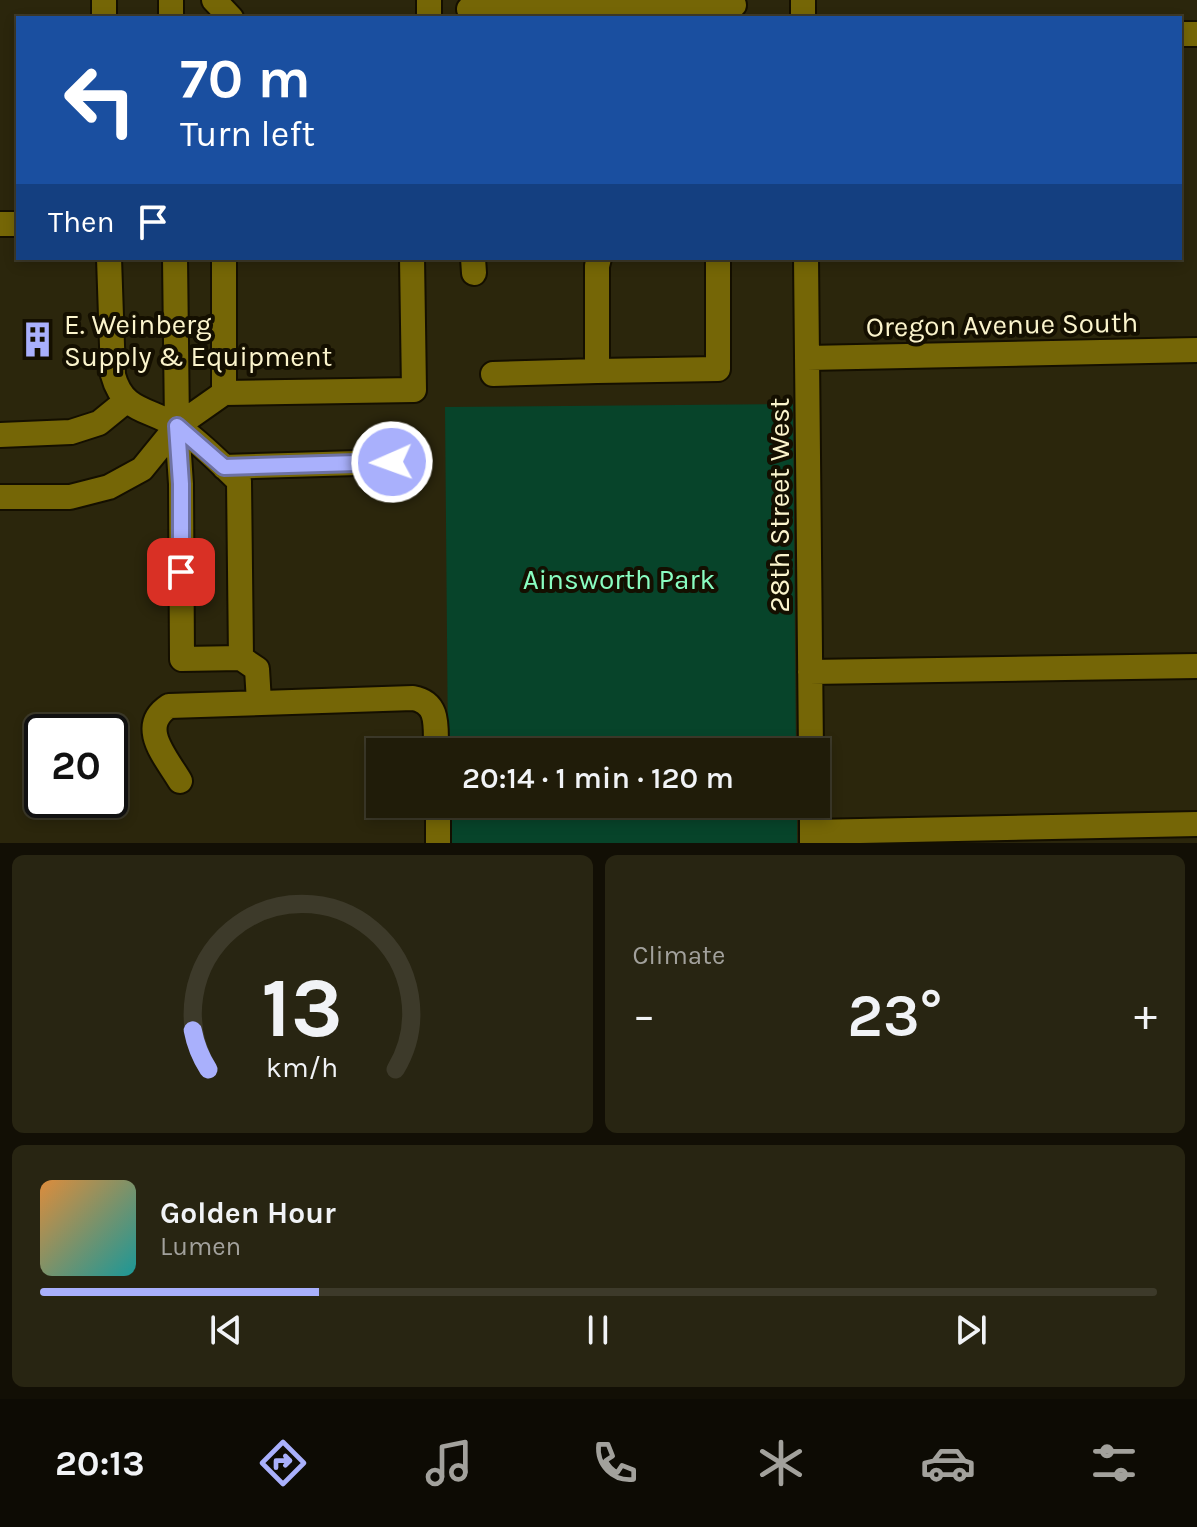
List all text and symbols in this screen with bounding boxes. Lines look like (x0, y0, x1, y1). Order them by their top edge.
text: 70 m (180, 46, 311, 111)
icon: left (48, 48, 152, 152)
text: Turn left (180, 113, 315, 155)
icon: arrive (131, 200, 175, 244)
text: Then (48, 204, 115, 240)
street label: Oregon Avenue South (865, 306, 1139, 343)
place label: E. Weinberg Supply & Equipment (64, 308, 332, 373)
building icon: E. Weinberg Supply & Equipment (19, 321, 57, 359)
street label: 28th Street West (763, 398, 796, 612)
position arrow (350, 420, 434, 504)
pin (147, 538, 215, 606)
icon: arrive (159, 550, 203, 594)
park label: Ainsworth Park (523, 563, 715, 596)
speed limit sign: 20 (24, 714, 128, 818)
text: 20:14 · 1 min · 120 m (462, 760, 734, 796)
text: Climate (633, 940, 725, 971)
text: 13 (262, 960, 343, 1057)
text: 23° (847, 981, 942, 1051)
text: − (633, 990, 656, 1041)
text: + (1134, 990, 1157, 1041)
text: km/h (266, 1051, 338, 1084)
text: Golden Hour (160, 1195, 336, 1231)
text: Lumen (160, 1231, 241, 1262)
icon: previous (204, 1308, 248, 1352)
icon: pause (576, 1308, 620, 1352)
icon: next (949, 1308, 993, 1352)
icon: directions (255, 1435, 311, 1491)
icon: music (421, 1435, 477, 1491)
icon: phone (587, 1435, 643, 1491)
icon: climate (753, 1435, 809, 1491)
icon: car (920, 1435, 976, 1491)
icon: filters (1086, 1435, 1142, 1491)
text: 20:13 (55, 1442, 145, 1484)

